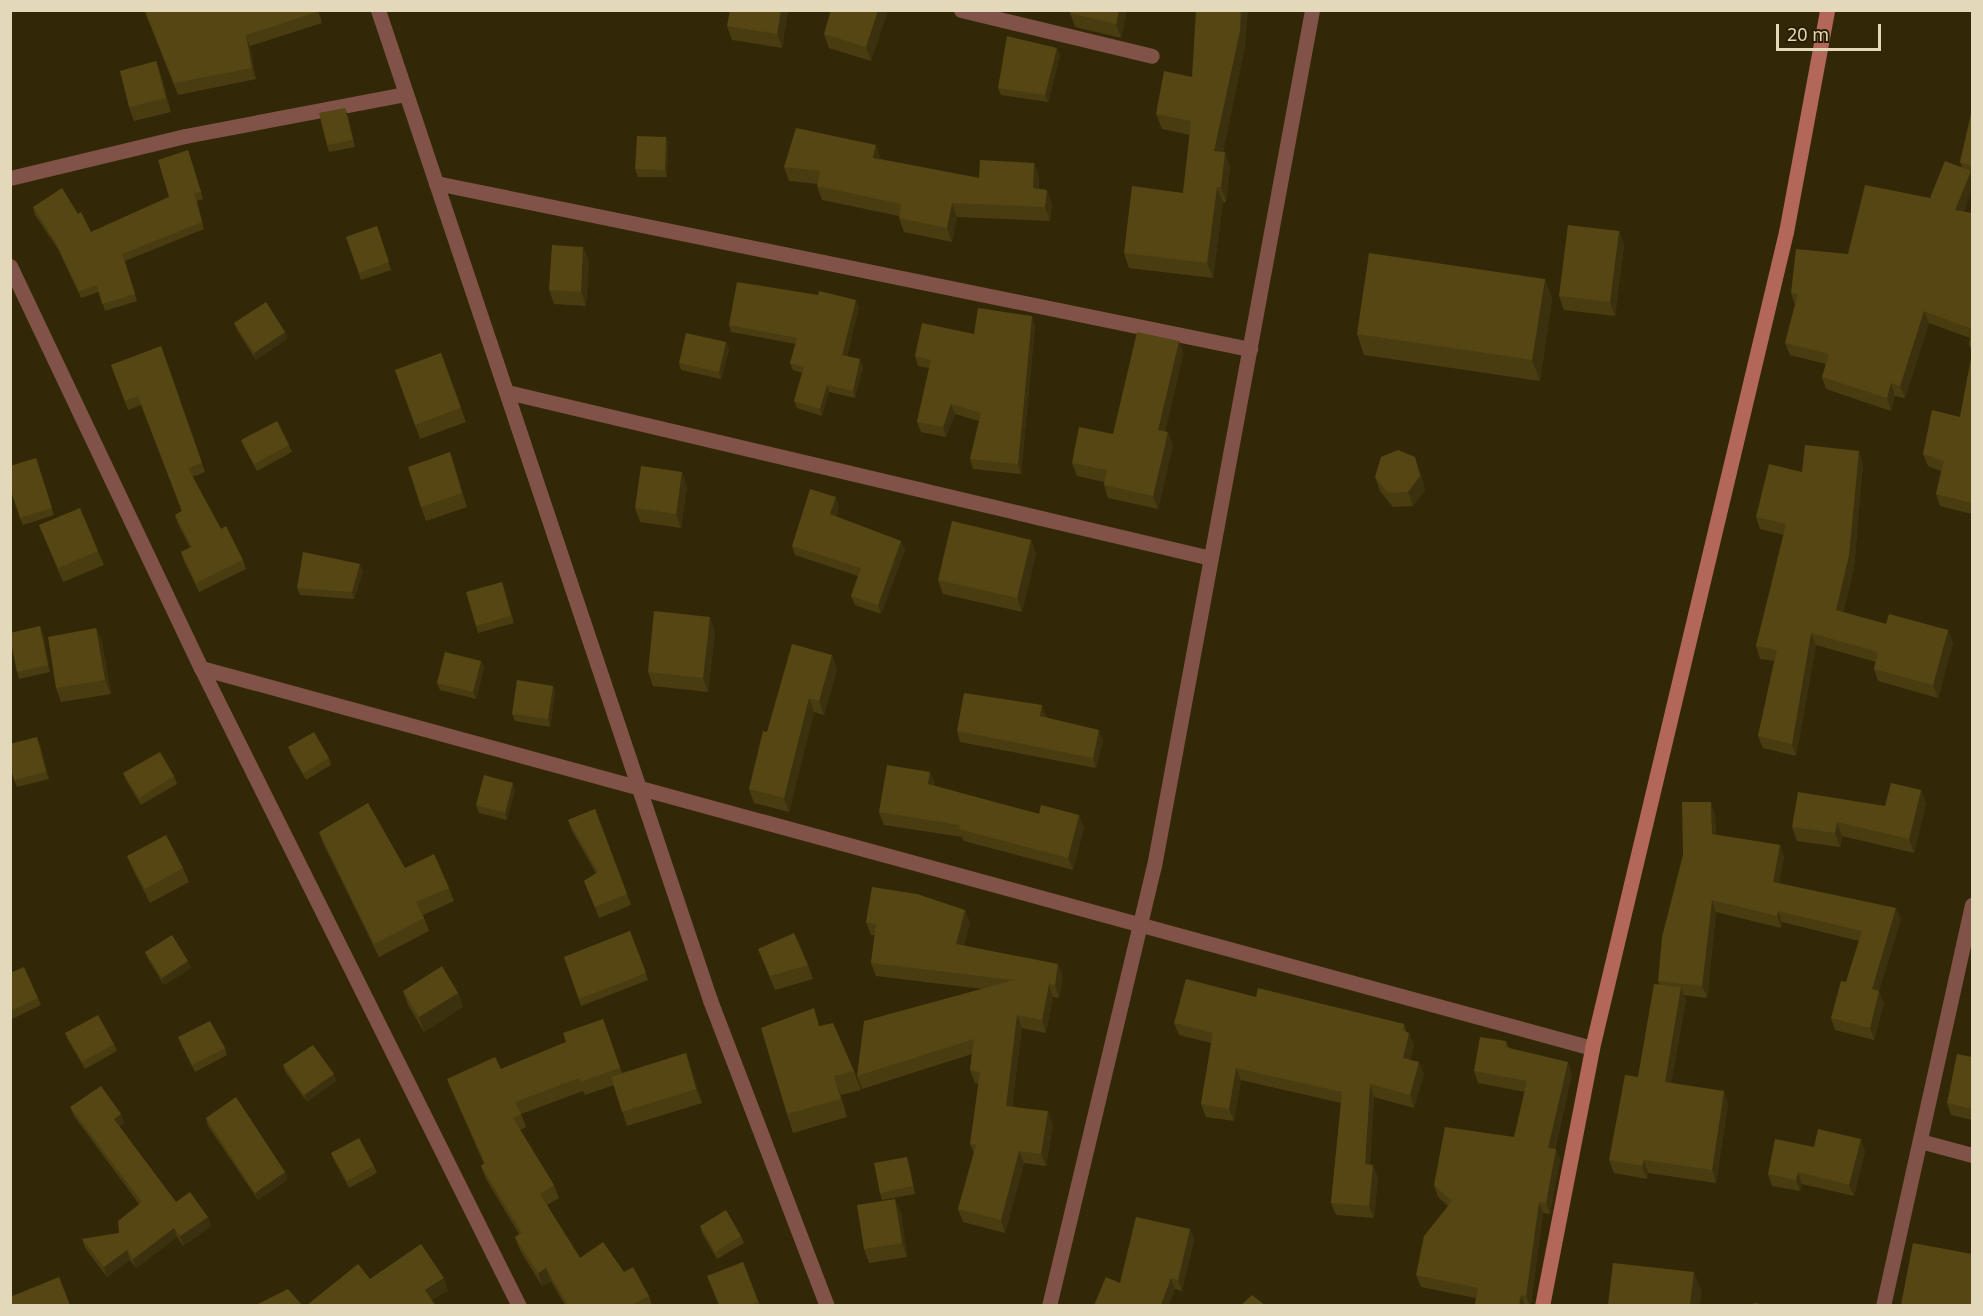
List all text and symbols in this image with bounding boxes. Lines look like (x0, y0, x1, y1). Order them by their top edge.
scale bar (1779, 12, 1884, 50)
text: 20 m (1787, 22, 1829, 46)

